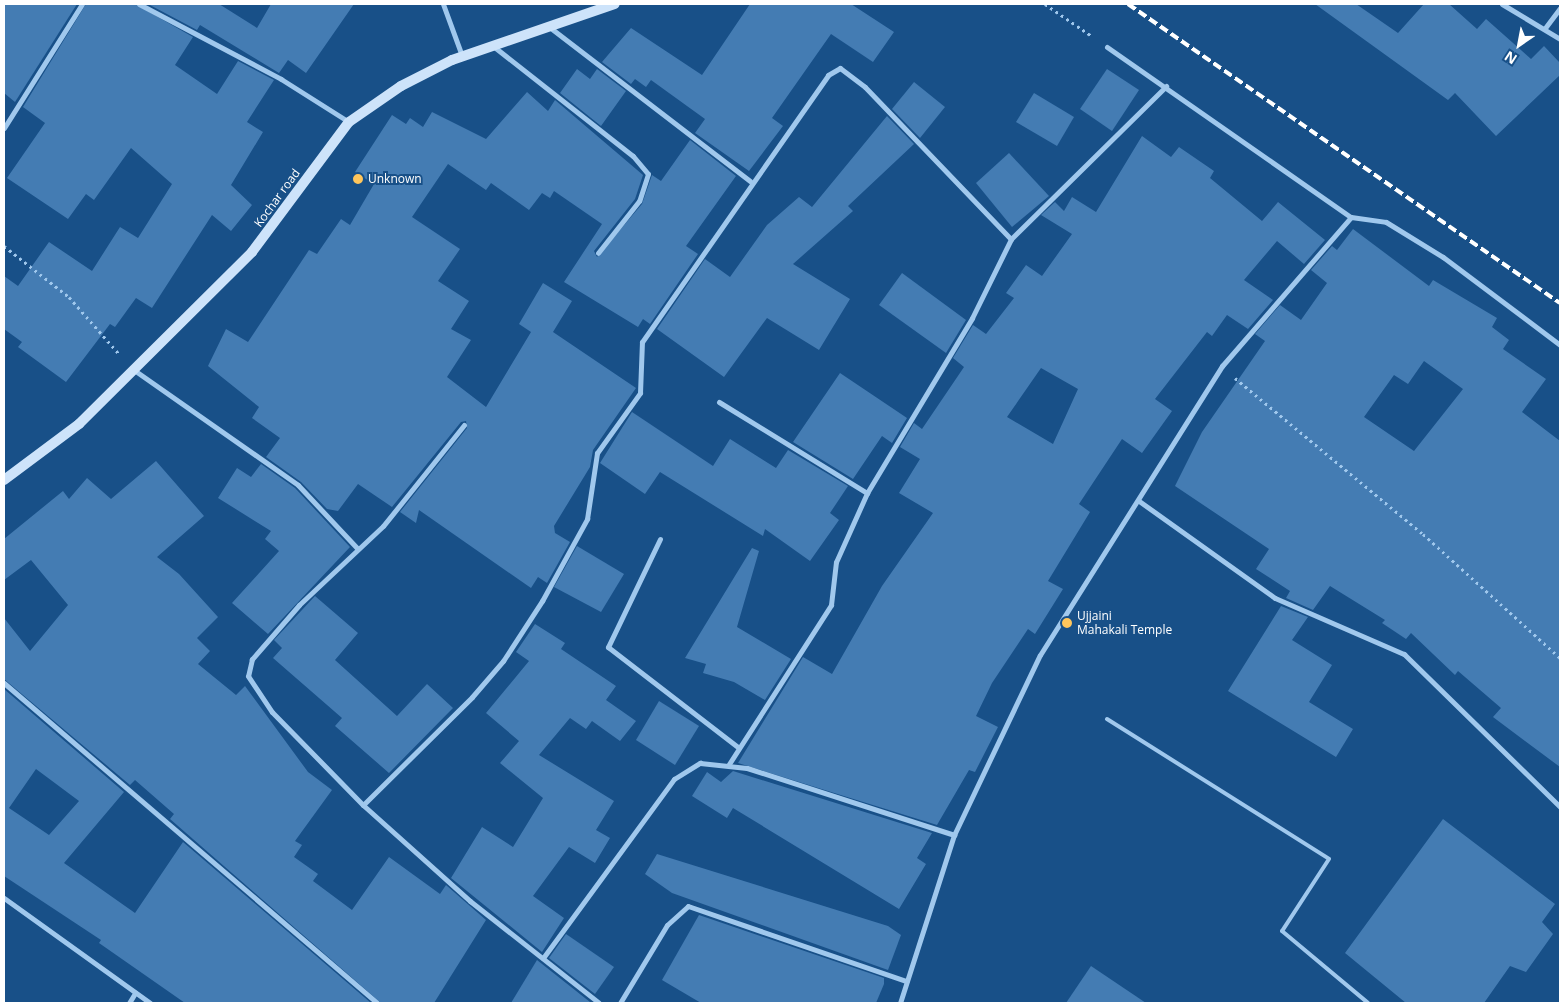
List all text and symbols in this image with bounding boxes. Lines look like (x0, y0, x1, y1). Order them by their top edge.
north arrow (1494, 20, 1544, 70)
text: N (1501, 47, 1521, 69)
street label: Kochar road (251, 166, 303, 230)
place label: Unknown (368, 172, 422, 186)
marker: Unknown (352, 173, 364, 185)
place label: Ujjaini Mahakali Temple (1077, 609, 1172, 637)
marker: Ujjaini Mahakali Temple (1061, 617, 1073, 629)

